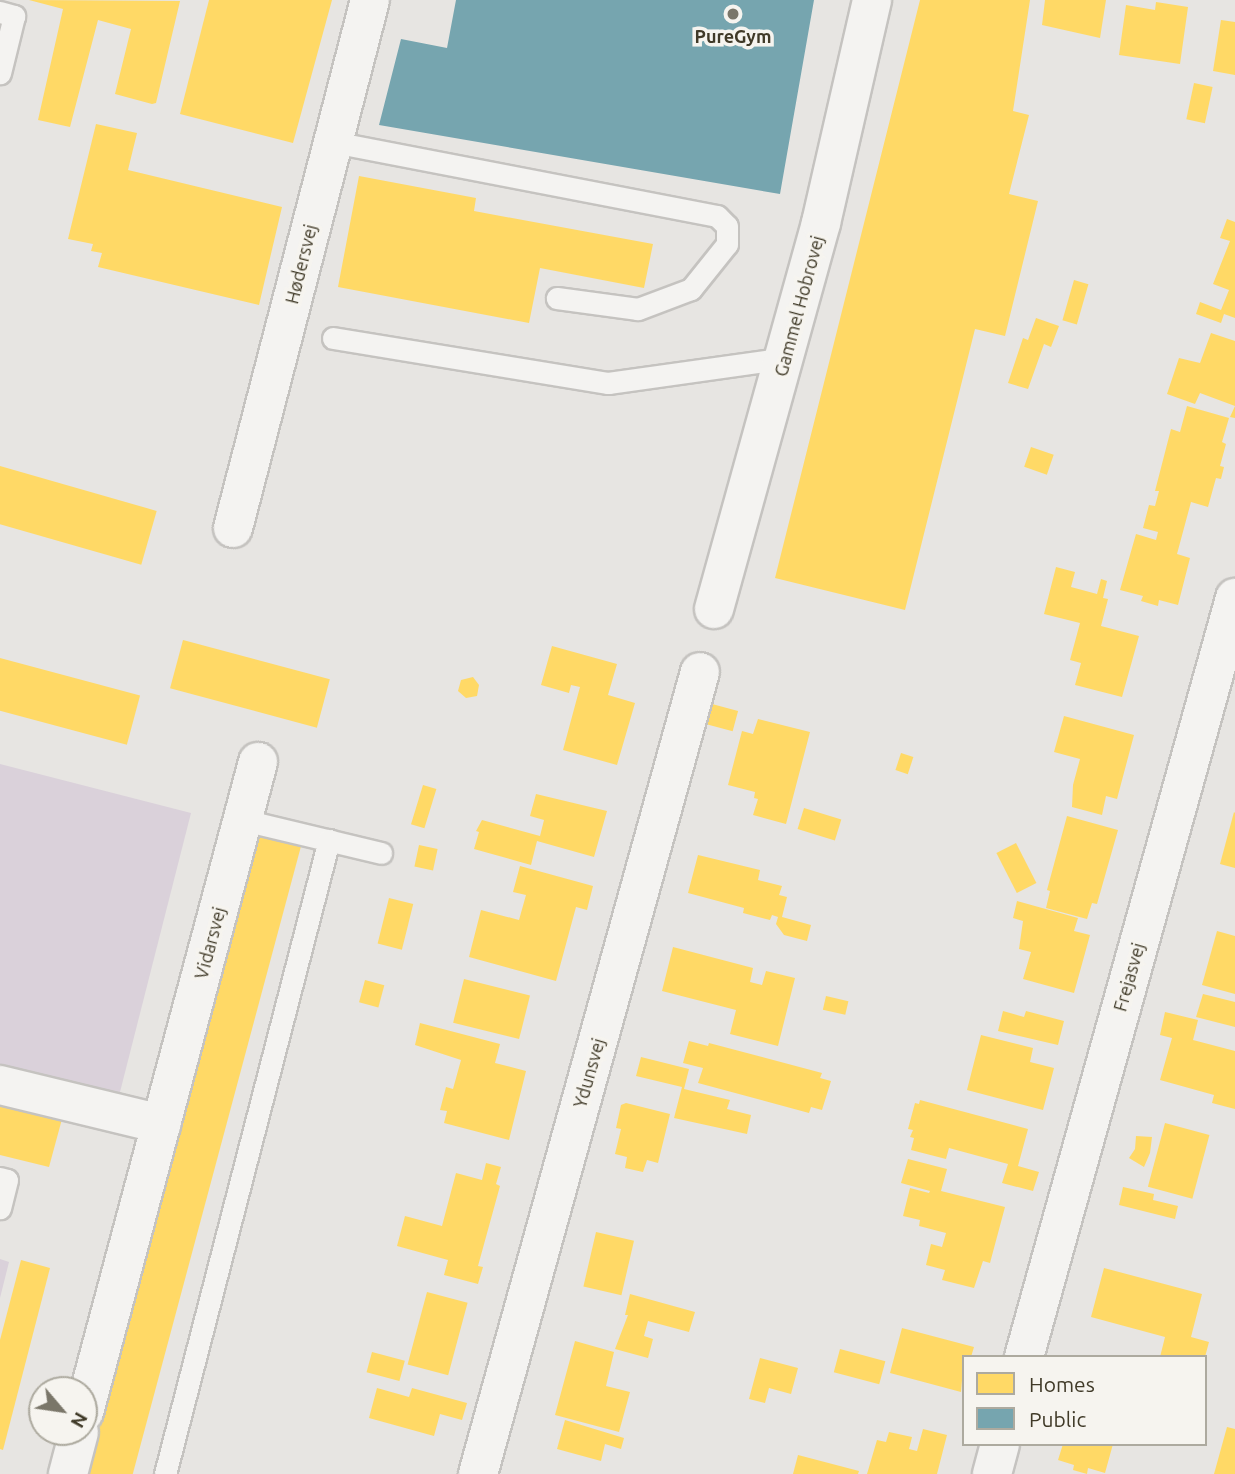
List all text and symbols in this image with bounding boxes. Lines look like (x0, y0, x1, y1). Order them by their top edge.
marker: PureGym (725, 6, 741, 22)
place label: PureGym (695, 25, 771, 47)
street label: Hødersvej (281, 222, 321, 306)
street label: Gammel Hobrovej (770, 233, 828, 379)
street label: Vidarsvej (190, 905, 230, 981)
street label: Frejasvej (1109, 940, 1149, 1014)
street label: Ydunsvej (569, 1036, 609, 1110)
legend (962, 1355, 1207, 1446)
text: Homes (1029, 1372, 1095, 1396)
north arrow (28, 1376, 98, 1446)
text: Public (1029, 1407, 1086, 1431)
text: N (67, 1409, 93, 1432)

